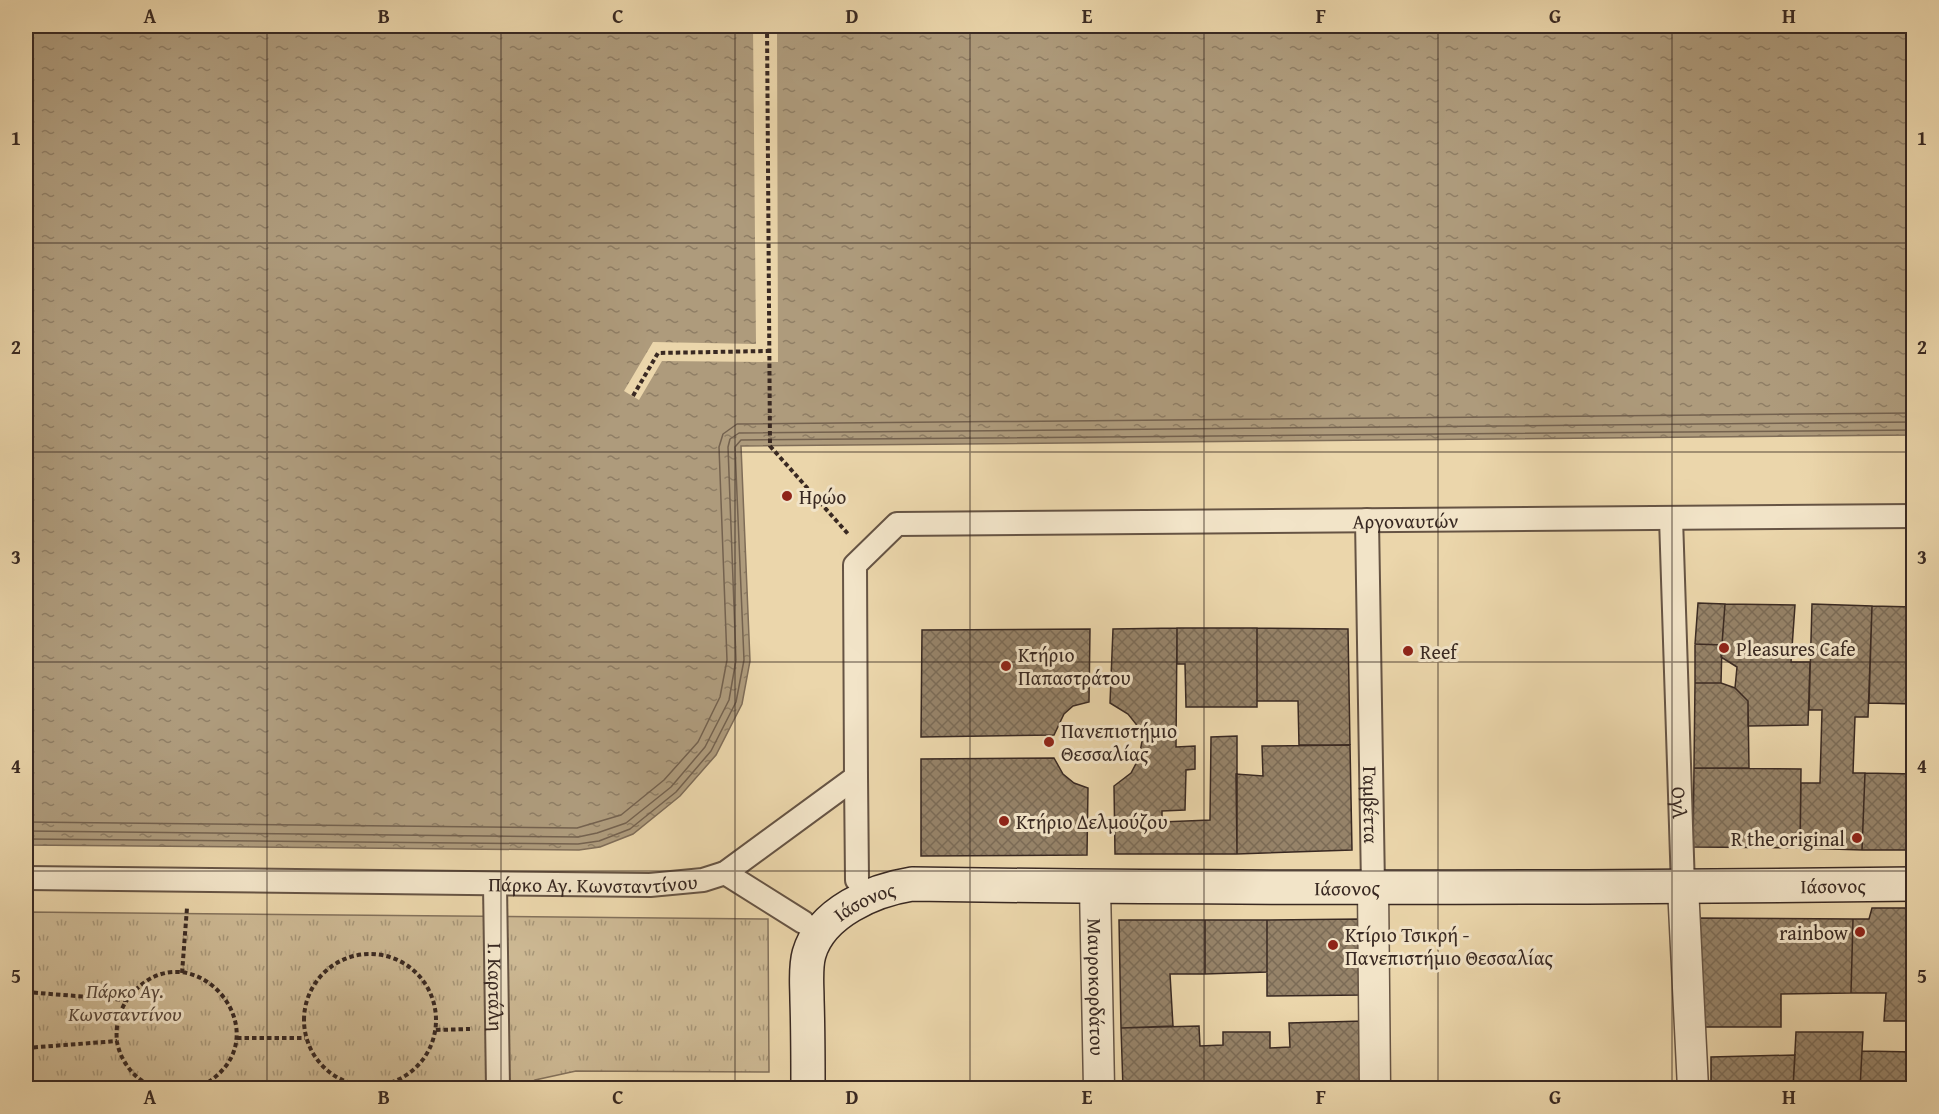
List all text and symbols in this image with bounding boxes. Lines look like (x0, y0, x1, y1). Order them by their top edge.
text: A (144, 1, 157, 30)
text: B (378, 1, 390, 30)
text: C (612, 1, 624, 30)
text: D (845, 1, 859, 30)
text: E (1082, 1, 1093, 30)
text: F (1316, 1, 1326, 30)
text: G (1549, 1, 1561, 30)
text: H (1782, 1, 1796, 30)
text: 1 (11, 123, 21, 152)
text: 1 (1917, 123, 1927, 152)
text: 2 (11, 332, 21, 361)
text: 2 (1917, 332, 1927, 361)
place label: Ηρώο (799, 482, 847, 511)
marker: Ηρώο (780, 489, 794, 503)
street label: Αργοναυτών (1352, 505, 1459, 535)
text: 3 (11, 542, 21, 571)
text: 3 (1917, 542, 1927, 571)
place label: Pleasures Cafe (1736, 634, 1856, 663)
place label: Reef (1420, 637, 1459, 666)
place label: Κτήριο Παπαστράτου (1018, 640, 1131, 692)
marker: Pleasures Cafe (1717, 641, 1731, 655)
marker: Reef (1401, 644, 1415, 658)
marker: Κτήριο Παπαστράτου (999, 659, 1013, 673)
place label: Πανεπιστήμιο Θεσσαλίας (1061, 716, 1177, 768)
marker: Πανεπιστήμιο Θεσσαλίας (1042, 735, 1056, 749)
text: 4 (11, 751, 21, 780)
text: 4 (1917, 751, 1927, 780)
street label: Γαμβέττα (1357, 766, 1387, 844)
street label: Ογλ (1665, 786, 1695, 821)
place label: Κτήριο Δελμούζου (1016, 807, 1168, 836)
marker: Κτήριο Δελμούζου (997, 814, 1011, 828)
place label: R the original (1731, 824, 1845, 853)
marker: R the original (1850, 831, 1864, 845)
street label: Πάρκο Αγ. Κωνσταντίνου (488, 866, 699, 900)
street label: Ιάσονος (1800, 870, 1867, 900)
street label: Ιάσονος (1314, 873, 1380, 902)
street label: Ιάσονος (827, 874, 899, 928)
street label: Μαυροκορδάτου (1081, 918, 1113, 1056)
place label: rainbow (1779, 918, 1849, 947)
place label: Κτίριο Τσικρή - Πανεπιστήμιο Θεσσαλίας (1345, 920, 1553, 972)
marker: rainbow (1853, 925, 1867, 939)
marker: Κτίριο Τσικρή - Πανεπιστήμιο Θεσσαλίας (1326, 938, 1340, 952)
street label: Ι. Καρτάλη (481, 942, 512, 1032)
text: 5 (11, 961, 21, 990)
text: 5 (1917, 961, 1927, 990)
park label: Πάρκο Αγ. Κωνσταντίνου (67, 976, 182, 1028)
text: A (144, 1082, 157, 1111)
text: B (378, 1082, 390, 1111)
text: C (612, 1082, 624, 1111)
text: D (845, 1082, 859, 1111)
text: E (1082, 1082, 1093, 1111)
text: F (1316, 1082, 1326, 1111)
text: G (1549, 1082, 1561, 1111)
text: H (1782, 1082, 1796, 1111)

